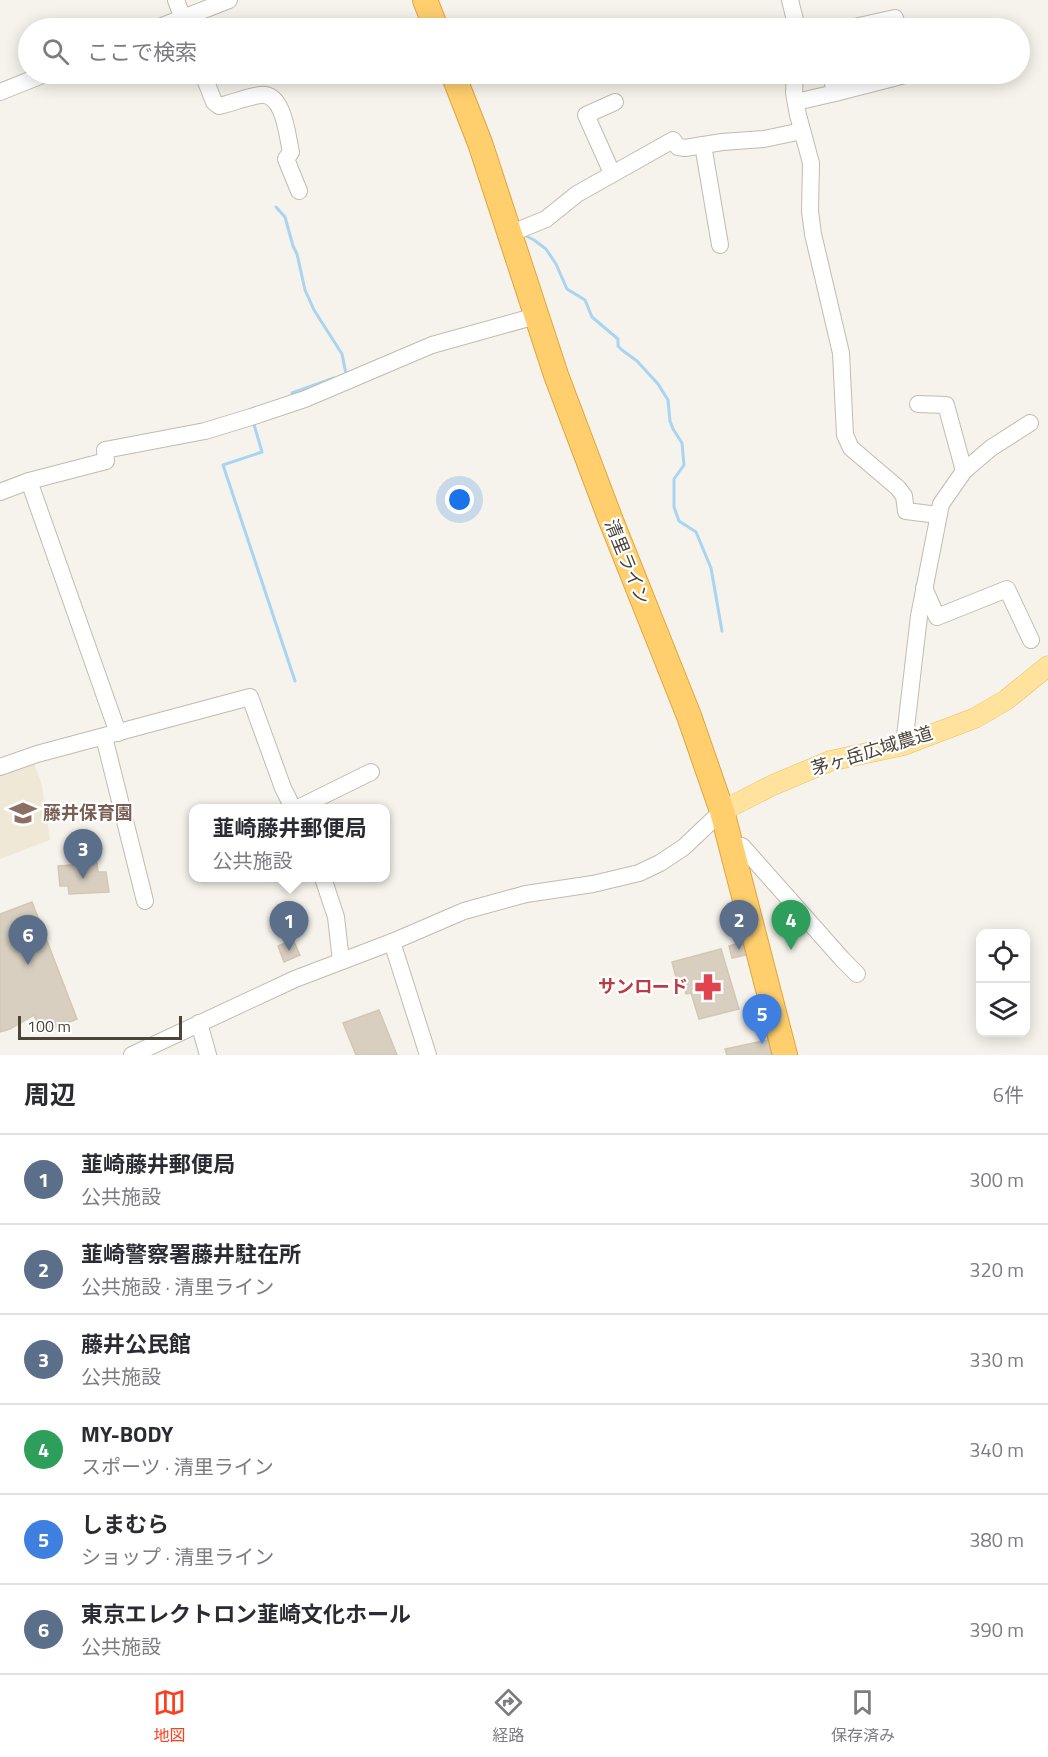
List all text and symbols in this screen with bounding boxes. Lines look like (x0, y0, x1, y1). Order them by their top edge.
search box (18, 18, 1030, 84)
icon: search (39, 35, 72, 68)
text: ここで検索 (87, 35, 197, 69)
your location (445, 485, 474, 514)
street label: 清里ライン (598, 515, 657, 609)
street label: 茅ヶ岳広域農道 (808, 719, 936, 782)
school or university icon: 藤井保育園 (8, 798, 38, 828)
place label: 藤井保育園 (43, 799, 133, 826)
popup (189, 804, 390, 882)
text: 韮崎藤井郵便局 (212, 811, 367, 845)
pin: 3 (64, 830, 103, 879)
text: 公共施設 (212, 845, 292, 876)
pin: 2 (720, 900, 758, 950)
pin: 4 (772, 900, 810, 950)
pin: 1 (270, 902, 308, 951)
pin: 6 (9, 916, 48, 965)
map controls (976, 929, 1030, 1037)
button: locate (976, 929, 1030, 983)
pharmacy icon: サンロード (693, 972, 723, 1002)
place label: サンロード (598, 973, 688, 1000)
button: layers (976, 983, 1030, 1037)
pin: 5 (742, 994, 782, 1044)
scale bar (18, 1013, 182, 1040)
text: 100 m (27, 1014, 71, 1038)
text: 周辺 (24, 1075, 76, 1114)
text: 6件 (993, 1079, 1024, 1110)
text: 韮崎藤井郵便局 (81, 1147, 235, 1181)
text: 1 (38, 1164, 49, 1195)
text: 300 m (969, 1164, 1024, 1195)
text: 公共施設 (81, 1181, 161, 1212)
text: 韮崎警察署藤井駐在所 (81, 1237, 301, 1271)
text: 2 (38, 1254, 49, 1285)
text: 320 m (969, 1254, 1024, 1285)
text: 公共施設 · 清里ライン (81, 1271, 274, 1302)
text: 藤井公民館 (81, 1327, 191, 1361)
text: 3 (38, 1344, 49, 1375)
text: 330 m (969, 1344, 1024, 1375)
text: 公共施設 (81, 1361, 161, 1392)
text: MY-BODY (81, 1417, 173, 1451)
text: 4 (38, 1434, 49, 1465)
text: 340 m (969, 1434, 1024, 1465)
text: スポーツ · 清里ライン (81, 1451, 274, 1482)
text: しまむら (81, 1507, 169, 1541)
text: 5 (38, 1524, 49, 1555)
text: 380 m (969, 1524, 1024, 1555)
text: ショップ · 清里ライン (81, 1541, 274, 1572)
text: 東京エレクトロン韮崎文化ホール (81, 1597, 411, 1631)
text: 6 (38, 1614, 49, 1645)
text: 390 m (969, 1614, 1024, 1645)
text: 公共施設 (81, 1631, 161, 1662)
tab: 地図 (153, 1686, 186, 1747)
tab: 経路 (492, 1686, 525, 1747)
tab: 保存済み (831, 1686, 895, 1747)

